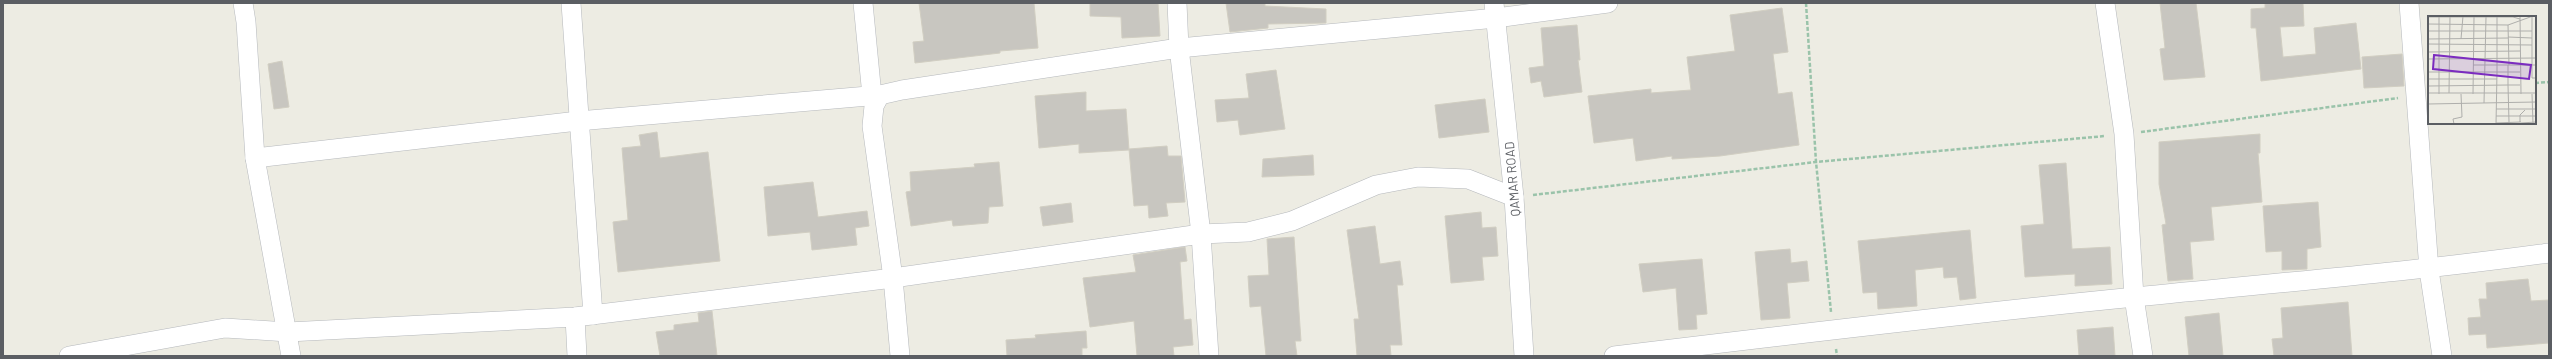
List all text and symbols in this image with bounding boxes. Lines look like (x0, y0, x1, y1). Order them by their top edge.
inset map (2428, 16, 2536, 124)
street label: QAMAR ROAD (1501, 141, 1523, 217)

